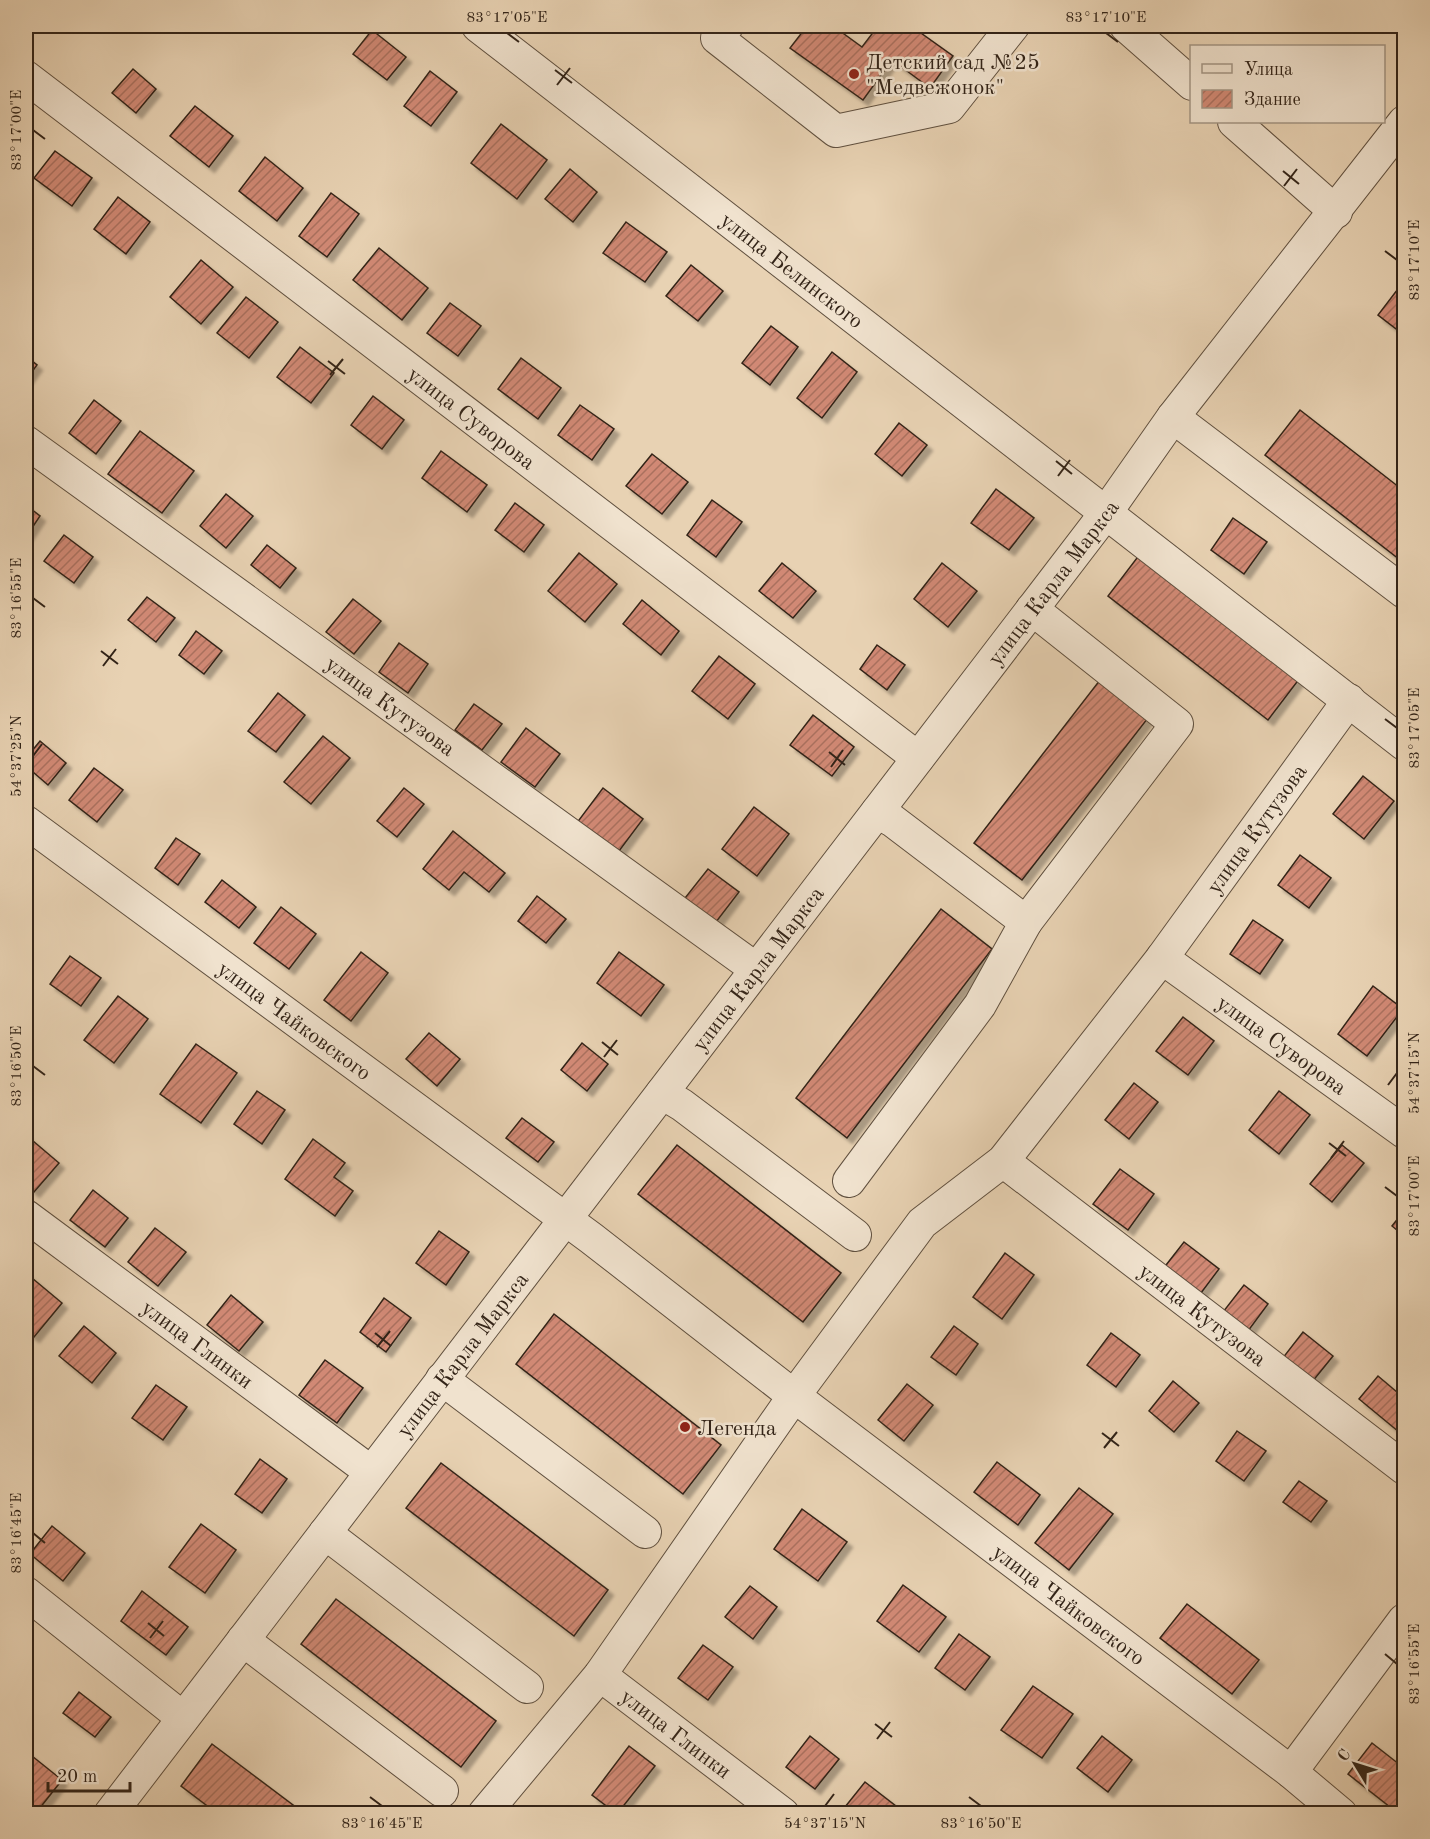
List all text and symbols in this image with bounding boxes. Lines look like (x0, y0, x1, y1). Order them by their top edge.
text: 83°17'05"E (467, 11, 547, 26)
text: 83°17'10"E (1066, 11, 1146, 26)
legend (1190, 45, 1385, 123)
place label: Детский сад №25 "Медвежонок" (866, 52, 1040, 99)
text: Улица (1244, 61, 1293, 79)
marker: Детский сад №25 "Медвежонок" (847, 67, 861, 81)
text: 83°17'00"E (10, 90, 25, 170)
text: Здание (1244, 91, 1301, 109)
street label: улица Белинского (716, 209, 867, 333)
text: 83°17'10"E (1408, 220, 1423, 300)
street label: улица Суворова (403, 364, 539, 475)
street label: улица Карла Маркса (984, 497, 1124, 670)
text: 83°16'55"E (10, 558, 25, 638)
street label: улица Кутузова (321, 653, 459, 761)
text: 83°17'05"E (1408, 688, 1423, 768)
text: 54°37'25"N (10, 715, 25, 797)
street label: улица Кутузова (1203, 761, 1312, 898)
street label: улица Карла Маркса (689, 883, 829, 1056)
street label: улица Чайковского (213, 958, 375, 1085)
street label: улица Суворова (1212, 992, 1350, 1100)
text: 83°16'50"E (10, 1026, 25, 1106)
text: 54°37'15"N (1408, 1032, 1423, 1114)
text: 83°17'00"E (1408, 1156, 1423, 1236)
street label: улица Кутузова (1134, 1260, 1270, 1371)
street label: улица Карла Маркса (394, 1269, 533, 1442)
street label: улица Глинки (137, 1297, 256, 1393)
place label: Легенда (697, 1418, 777, 1440)
marker: Легенда (678, 1420, 692, 1434)
text: 83°16'45"E (10, 1493, 25, 1573)
street label: улица Чайковского (988, 1541, 1148, 1670)
text: 83°16'55"E (1408, 1624, 1423, 1704)
street label: улица Глинки (616, 1686, 735, 1784)
north arrow (1325, 1734, 1385, 1794)
text: С (1335, 1747, 1354, 1765)
scale bar (48, 1755, 130, 1793)
text: 20 m (57, 1768, 97, 1786)
text: 83°16'45"E (342, 1817, 422, 1832)
text: 54°37'15"N (784, 1817, 866, 1832)
text: 83°16'50"E (941, 1817, 1021, 1832)

